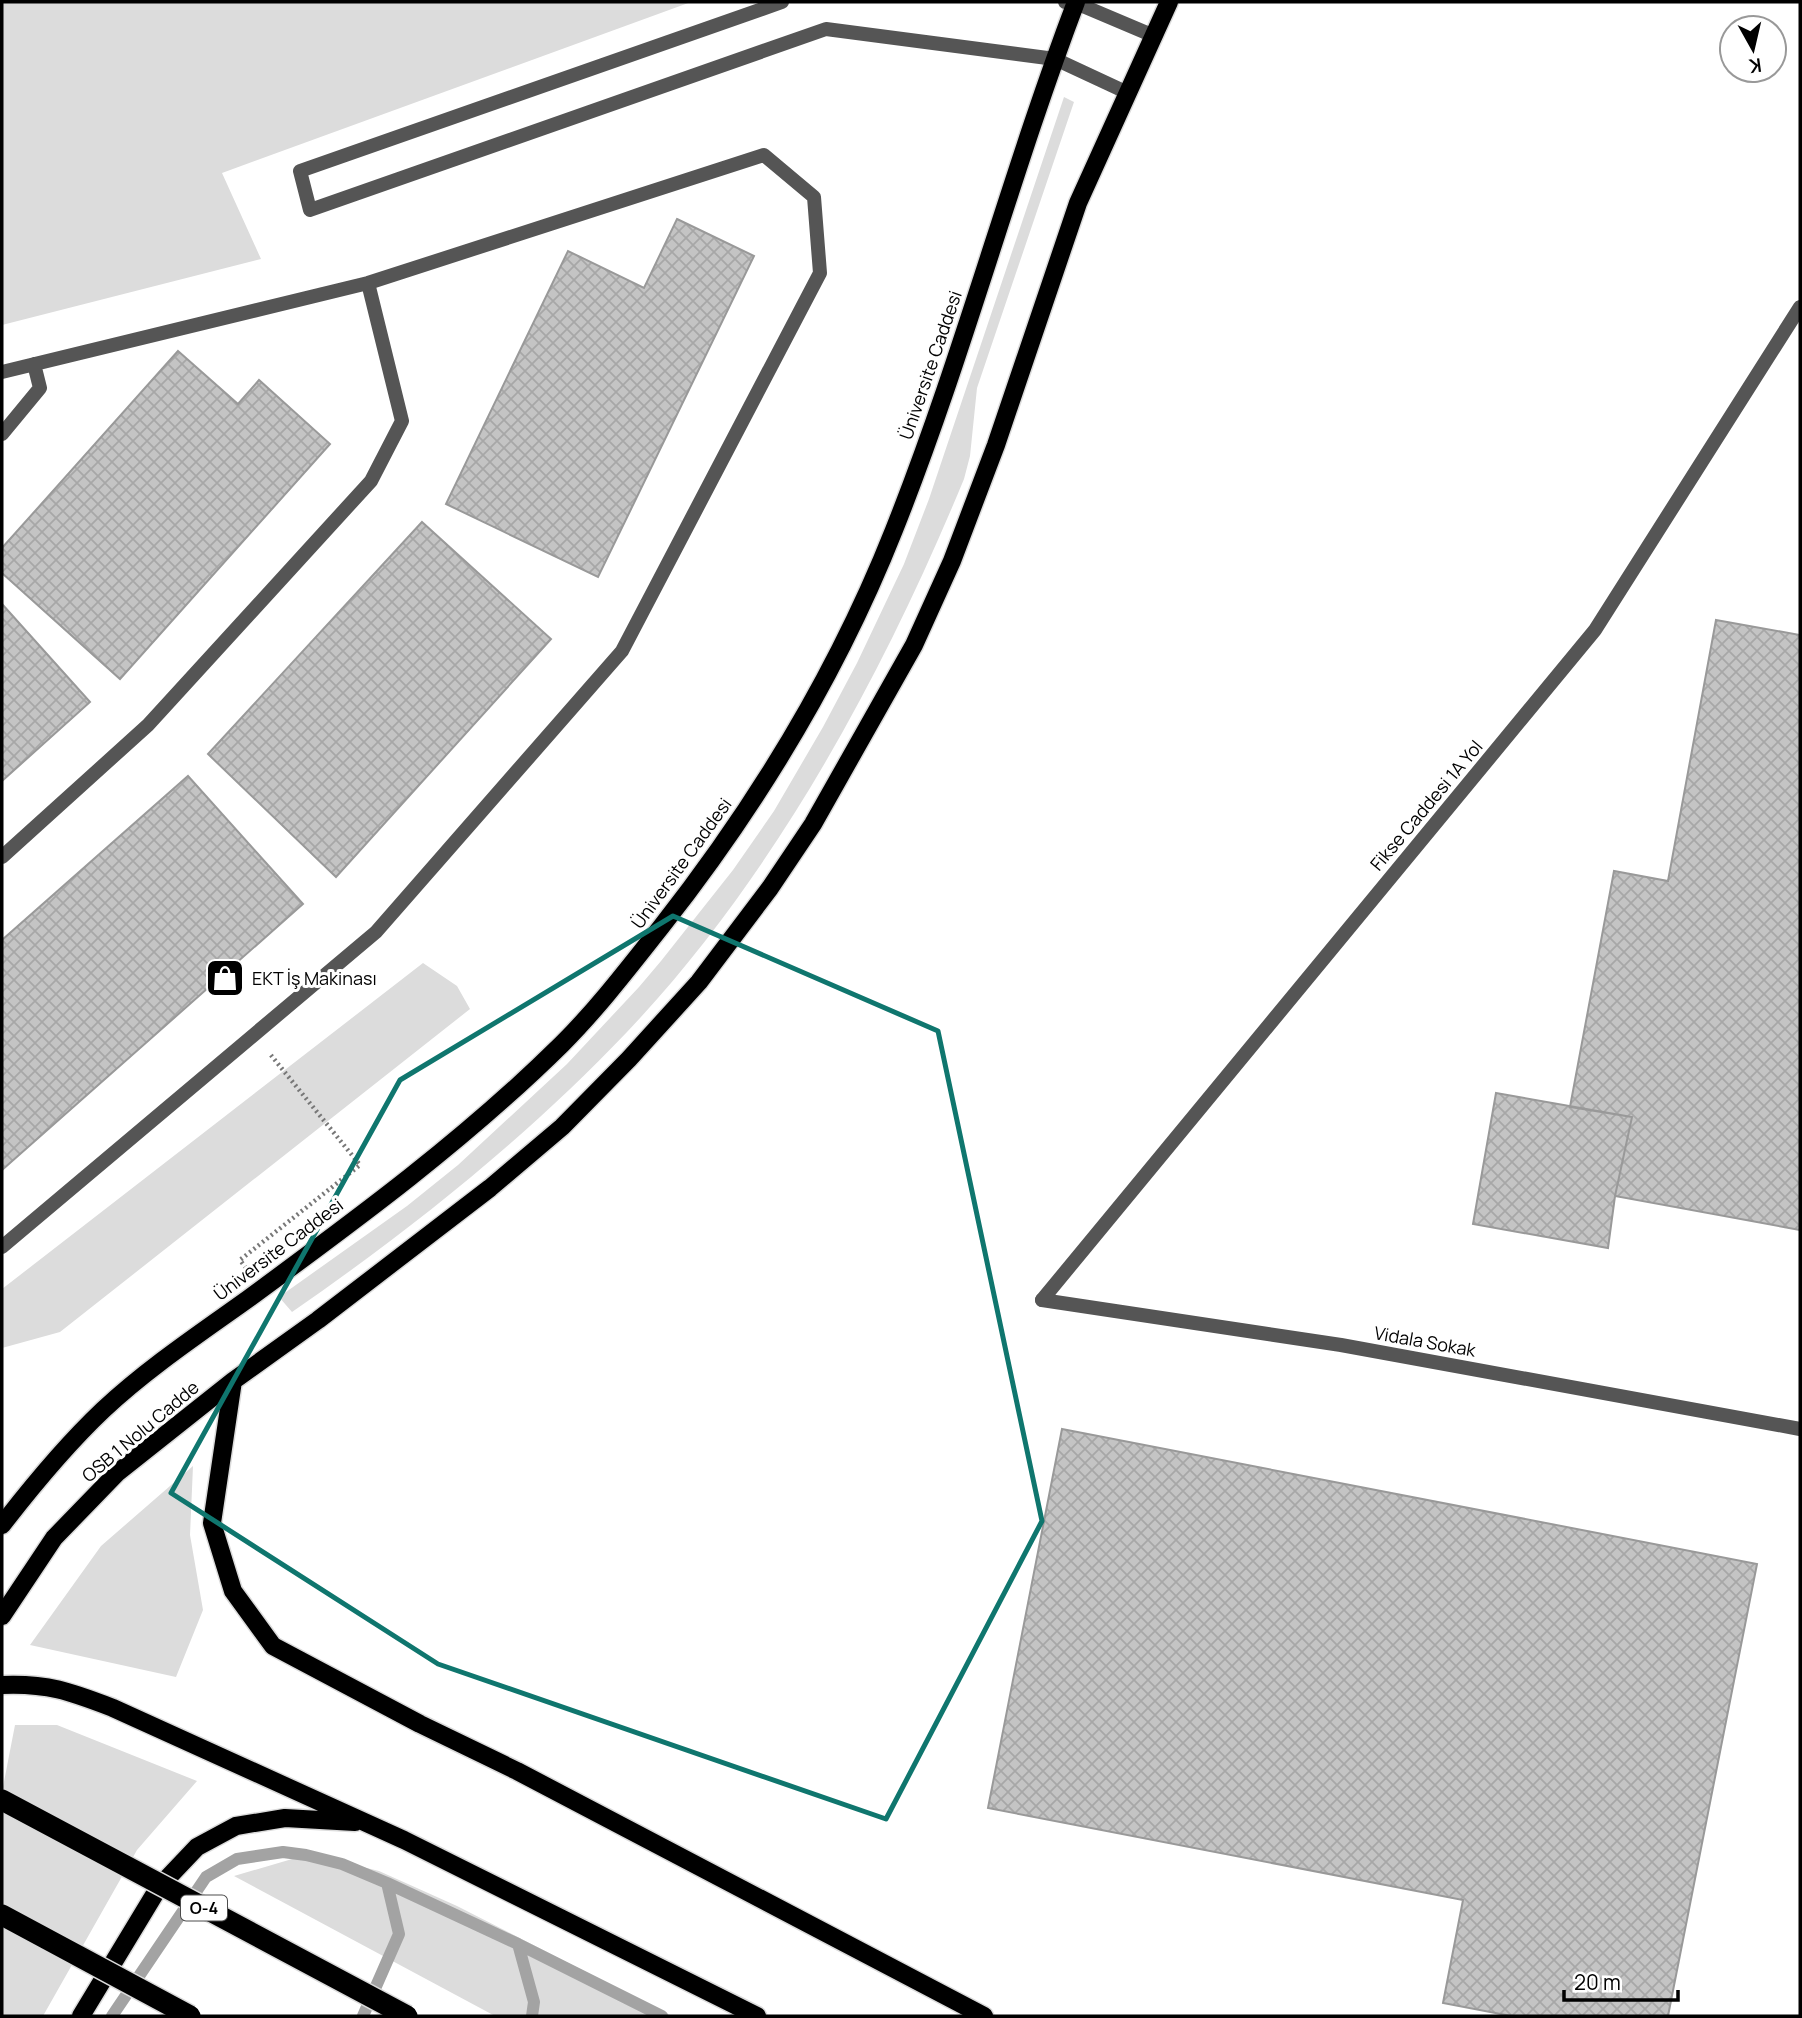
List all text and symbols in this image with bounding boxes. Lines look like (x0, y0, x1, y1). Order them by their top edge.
north arrow (1718, 14, 1788, 84)
text: K (1747, 52, 1763, 80)
street label: Üniversite Caddesi (893, 287, 967, 443)
street label: Fikse Caddesi 1A Yol (1364, 735, 1488, 875)
street label: Üniversite Caddesi (625, 793, 737, 933)
shop icon: EKT İş Makinası (204, 957, 246, 999)
place label: EKT İş Makinası (252, 966, 377, 990)
street label: Üniversite Caddesi (208, 1192, 348, 1306)
street label: Vidala Sokak (1372, 1320, 1479, 1362)
street label: OSB 1 Nolu Cadde (77, 1375, 203, 1487)
road number: O-4 (181, 1896, 227, 1920)
scale bar (1564, 1958, 1678, 2002)
text: 20 m (1574, 1968, 1621, 1996)

